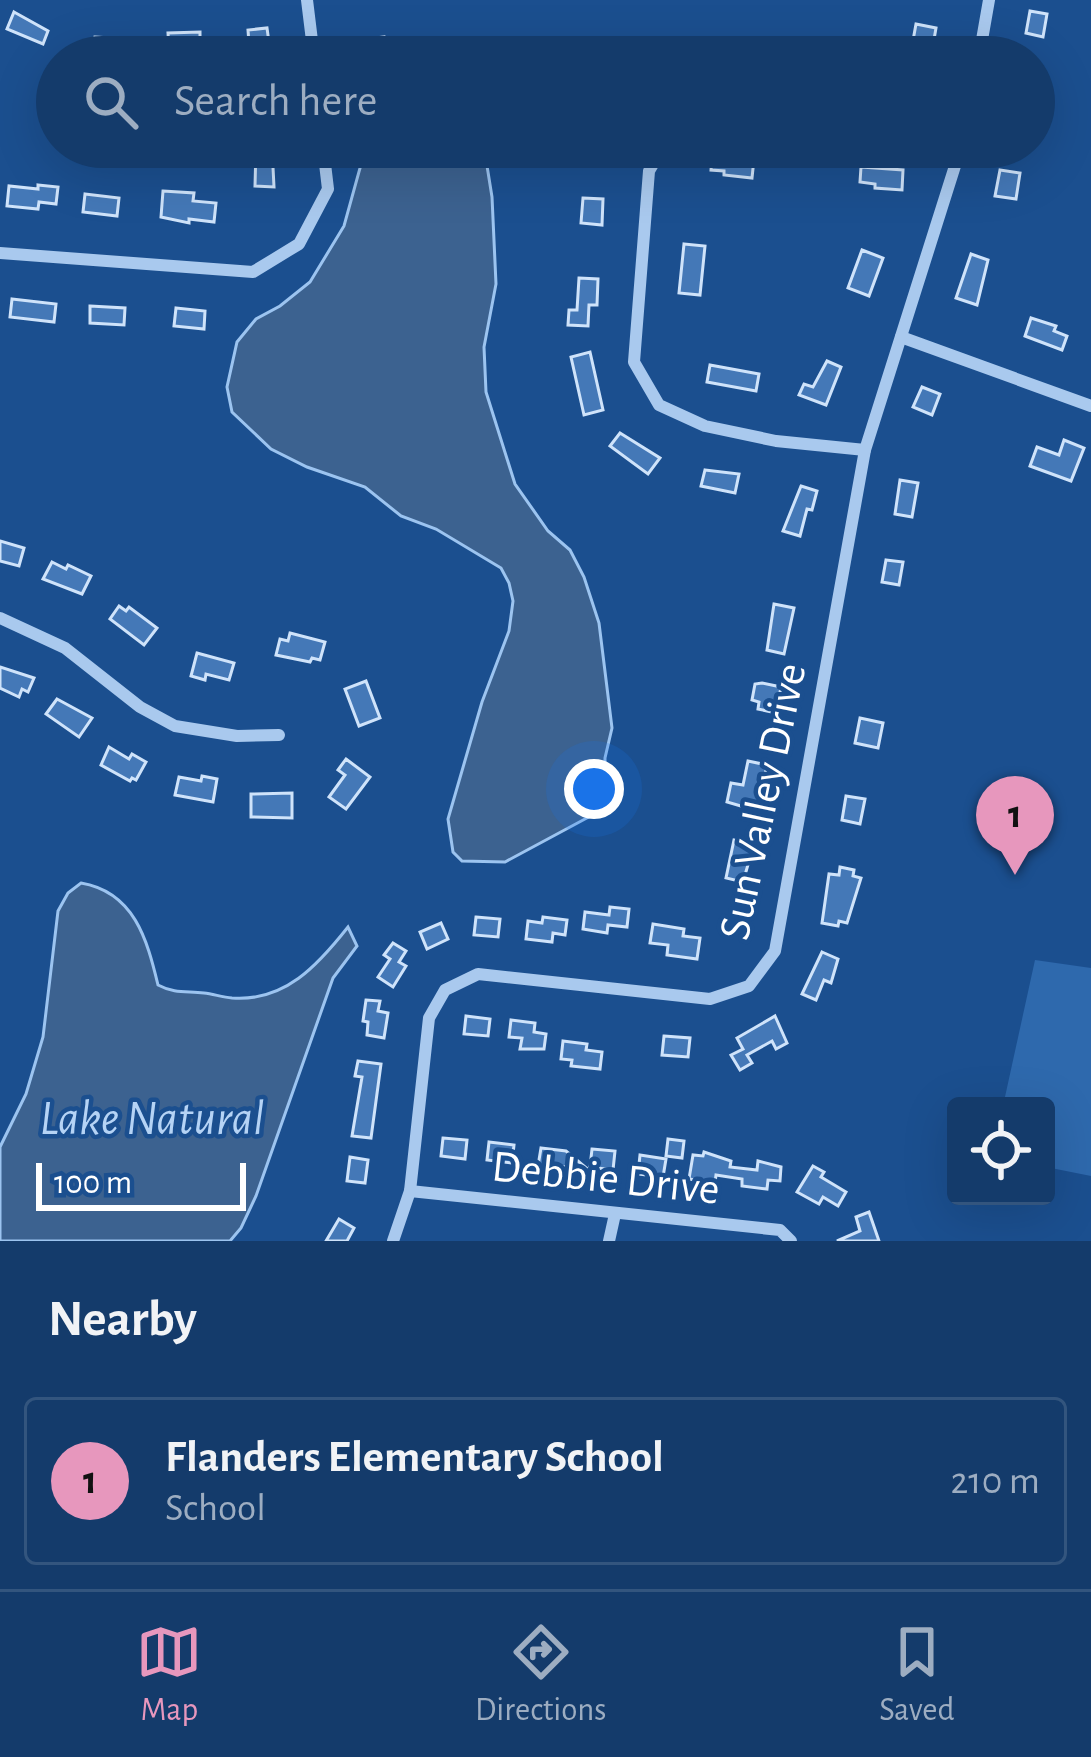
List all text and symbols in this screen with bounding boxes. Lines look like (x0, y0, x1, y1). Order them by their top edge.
search box (36, 36, 1055, 168)
icon: search (78, 69, 144, 135)
text: Search here (174, 79, 377, 124)
street label: Sun Valley Drive (712, 659, 815, 944)
your location (564, 759, 624, 819)
pin: 1 (976, 776, 1054, 875)
water label: Lake Natural (39, 1096, 265, 1144)
map controls (947, 1097, 1055, 1205)
button: locate (947, 1097, 1055, 1205)
street label: Debbie Drive (490, 1144, 722, 1213)
scale bar (36, 1157, 246, 1210)
text: 100 m (54, 1167, 132, 1200)
text: Nearby (48, 1294, 197, 1345)
text: Flanders Elementary School (165, 1435, 664, 1480)
text: 1 (83, 1462, 97, 1501)
text: 210 m (951, 1462, 1040, 1501)
text: School (165, 1489, 266, 1528)
tab: Map (136, 1619, 202, 1731)
tab: Directions (475, 1619, 606, 1731)
tab: Saved (879, 1619, 955, 1731)

